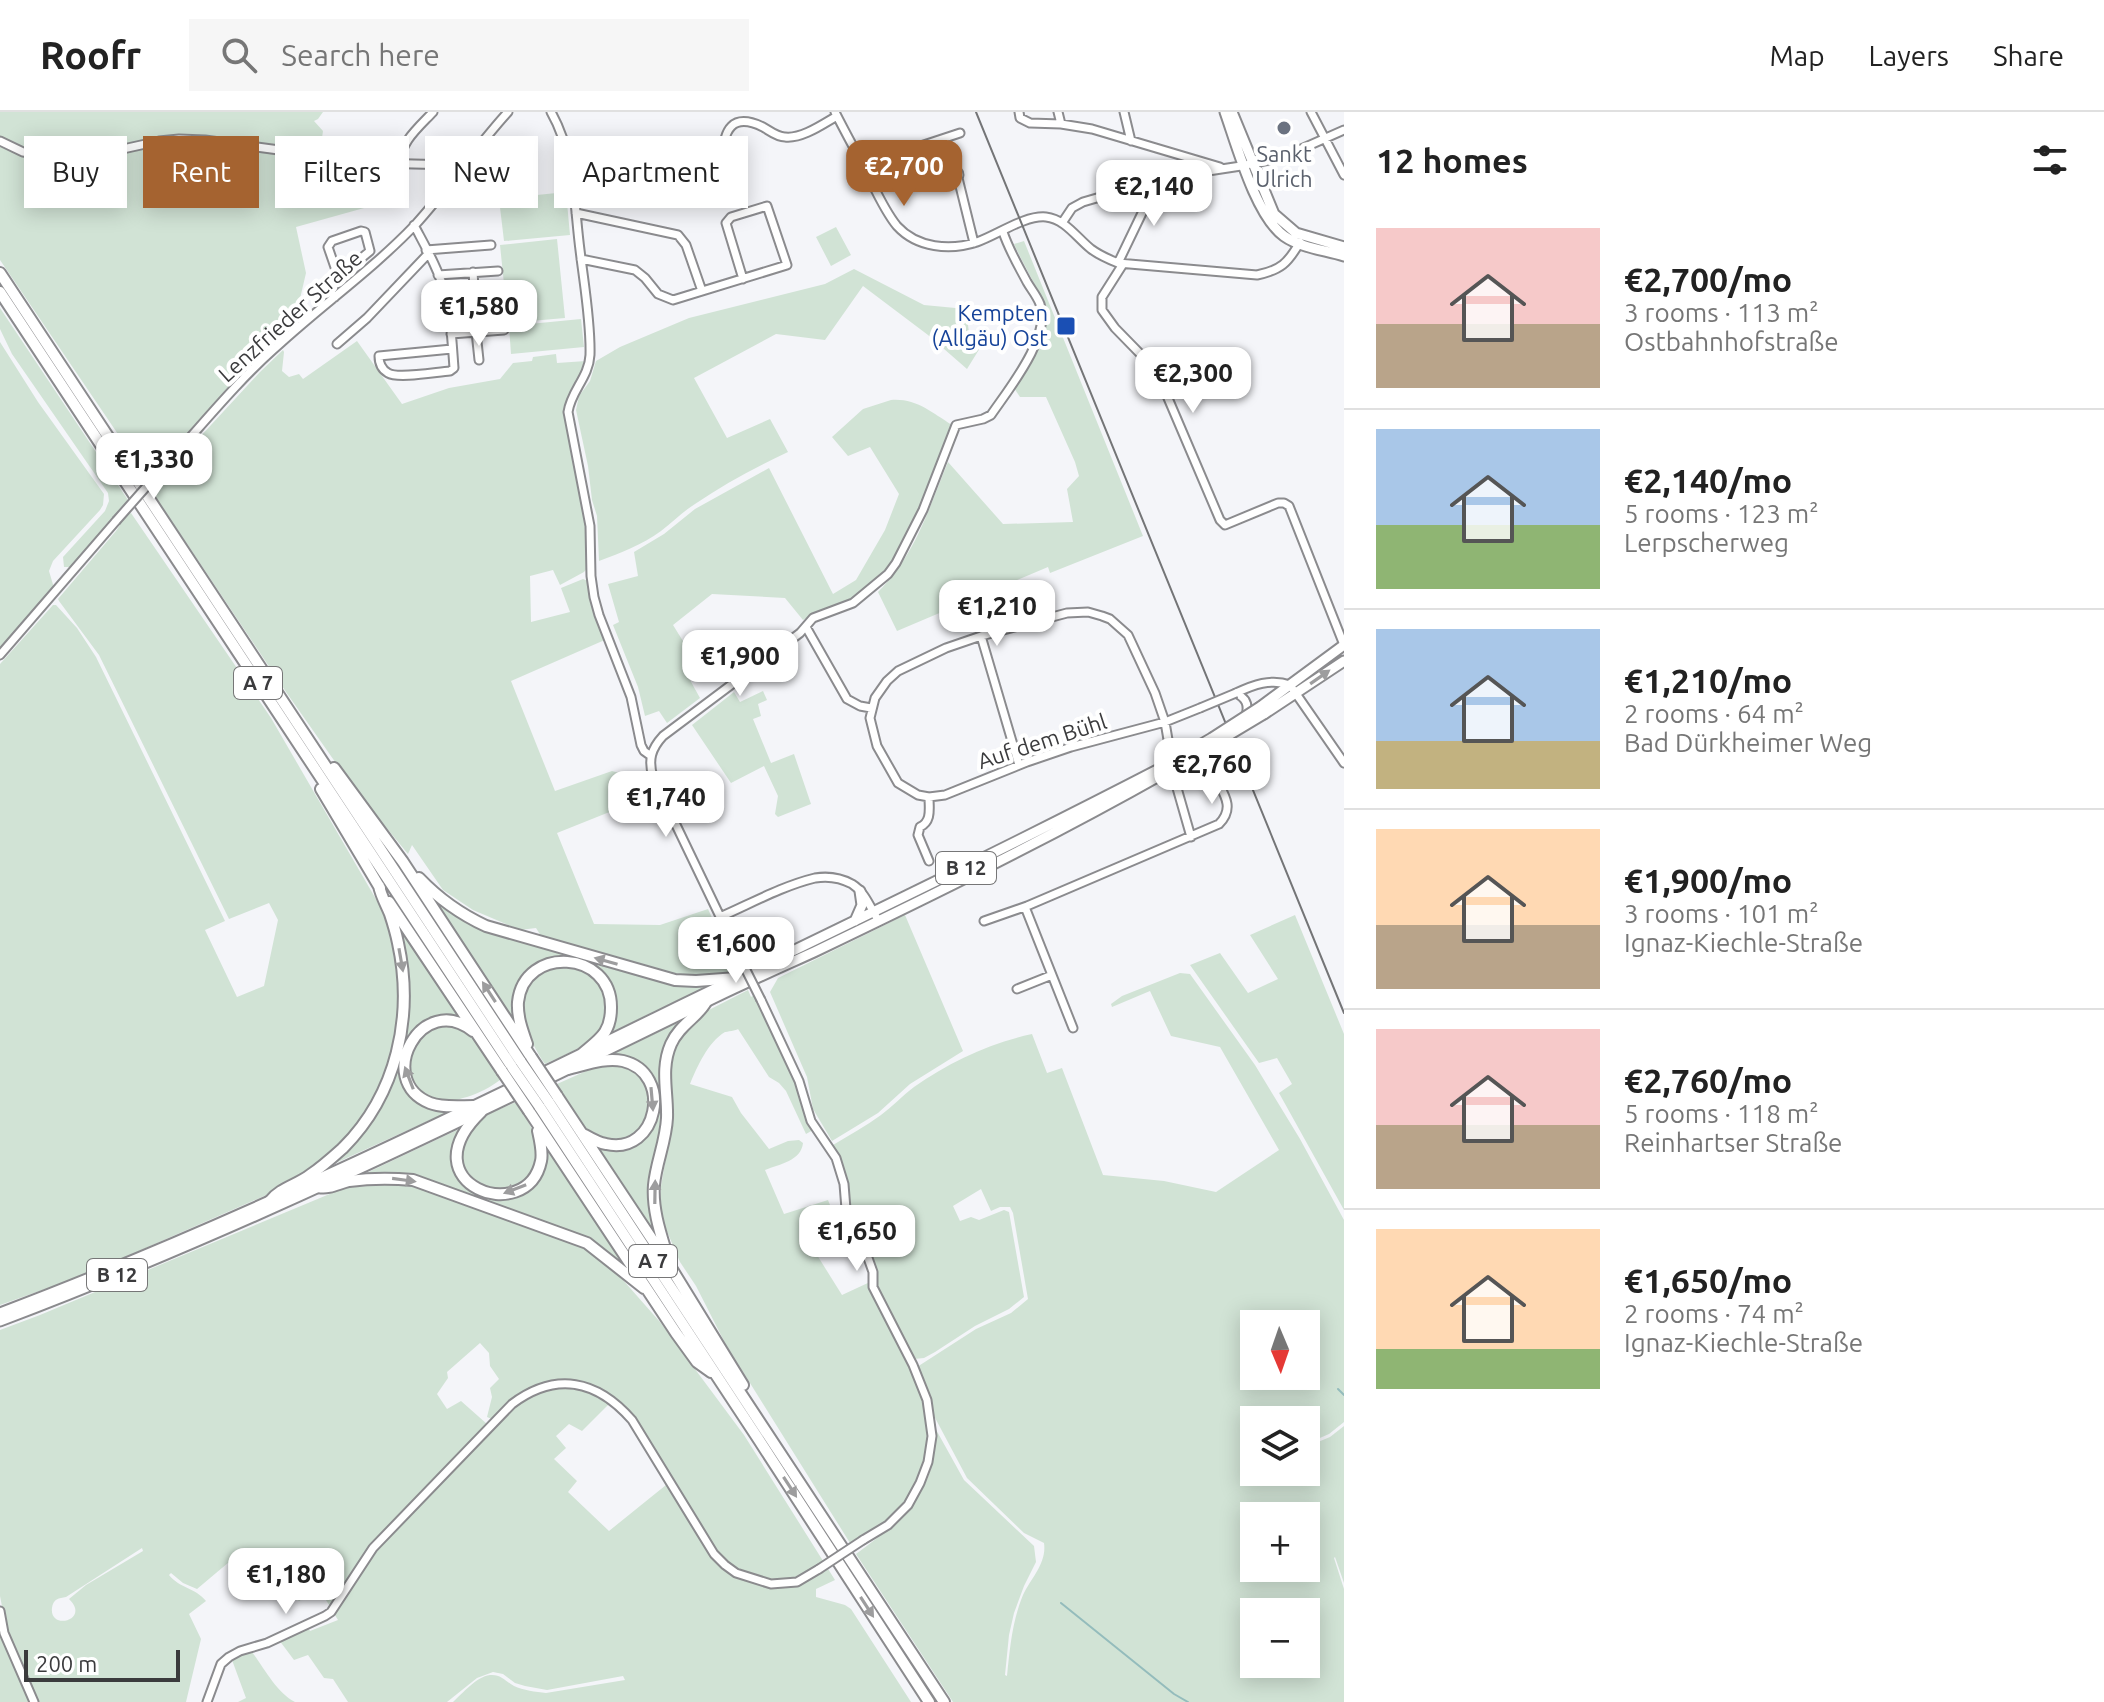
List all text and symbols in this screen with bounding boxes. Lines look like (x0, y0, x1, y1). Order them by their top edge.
search box (189, 19, 749, 91)
icon: search (217, 33, 261, 77)
text: Roofr (40, 34, 141, 76)
text: Search here (281, 38, 440, 72)
text: Map (1769, 40, 1825, 71)
text: Layers (1869, 40, 1949, 71)
text: Share (1993, 40, 2064, 71)
marker: Sankt Ulrich (1275, 119, 1293, 137)
chip: Buy (24, 136, 127, 208)
chip: Rent (143, 136, 259, 208)
chip: Filters (275, 136, 409, 208)
chip: New (425, 136, 538, 208)
chip: Apartment (554, 136, 748, 208)
icon: filters (2028, 138, 2072, 182)
pin: €2,700 (839, 140, 969, 208)
place label: Sankt Ulrich (1255, 141, 1313, 191)
text: 12 homes (1376, 141, 1528, 179)
text: €2,700 (864, 151, 944, 180)
pin: €2,140 (1089, 160, 1219, 228)
text: €2,140 (1114, 171, 1194, 200)
street label: Lenzfrieder Straße (213, 245, 366, 386)
icon: home (1440, 260, 1536, 356)
text: €2,700/mo (1624, 260, 1792, 298)
pin: €1,580 (414, 280, 544, 348)
text: €1,580 (439, 291, 519, 320)
text: 3 rooms · 113 m² (1624, 298, 1819, 327)
place label: Kempten (Allgäu) Ost (932, 300, 1048, 351)
marker: Kempten (Allgäu) Ost (1055, 315, 1077, 337)
text: Ostbahnhofstraße (1624, 327, 1839, 356)
pin: €2,300 (1128, 347, 1258, 415)
text: €2,300 (1153, 358, 1233, 387)
pin: €1,330 (89, 433, 219, 501)
text: €1,330 (114, 444, 194, 473)
icon: home (1440, 461, 1536, 557)
text: €2,140/mo (1624, 461, 1792, 499)
text: 5 rooms · 123 m² (1624, 499, 1819, 528)
text: Lerpscherweg (1624, 528, 1789, 557)
pin: €1,210 (932, 580, 1062, 648)
text: €1,210 (957, 591, 1037, 620)
pin: €1,900 (675, 630, 805, 698)
text: €1,900 (700, 641, 780, 670)
icon: home (1440, 661, 1536, 757)
text: €1,210/mo (1624, 661, 1792, 699)
road number: A 7 (234, 667, 282, 699)
one-way arrow (1310, 670, 1331, 685)
text: 2 rooms · 64 m² (1624, 699, 1804, 728)
street label: Auf dem Bühl (974, 708, 1110, 773)
text: Bad Dürkheimer Weg (1624, 728, 1872, 757)
pin: €2,760 (1147, 738, 1277, 806)
text: €2,760 (1172, 749, 1252, 778)
pin: €1,740 (601, 771, 731, 839)
text: €1,740 (626, 782, 706, 811)
road number: B 12 (936, 852, 996, 884)
icon: home (1440, 861, 1536, 957)
text: €1,900/mo (1624, 861, 1792, 899)
text: 3 rooms · 101 m² (1624, 899, 1819, 928)
pin: €1,600 (671, 917, 801, 985)
text: €1,600 (696, 928, 776, 957)
text: Ignaz-Kiechle-Straße (1624, 928, 1863, 957)
one-way arrow (396, 947, 408, 972)
one-way arrow (594, 954, 618, 967)
one-way arrow (481, 981, 496, 1002)
icon: home (1440, 1061, 1536, 1157)
text: €2,760/mo (1624, 1061, 1792, 1099)
one-way arrow (403, 1066, 415, 1090)
one-way arrow (646, 1086, 659, 1111)
text: 5 rooms · 118 m² (1624, 1099, 1819, 1128)
text: Reinhartser Straße (1624, 1128, 1842, 1157)
one-way arrow (392, 1174, 417, 1187)
one-way arrow (649, 1179, 661, 1204)
one-way arrow (503, 1183, 527, 1196)
pin: €1,650 (792, 1205, 922, 1273)
text: €1,650 (817, 1216, 897, 1245)
road number: A 7 (629, 1245, 677, 1277)
road number: B 12 (87, 1259, 147, 1291)
icon: home (1440, 1261, 1536, 1357)
text: €1,650/mo (1624, 1261, 1792, 1299)
text: 2 rooms · 74 m² (1624, 1299, 1804, 1328)
north arrow (1240, 1310, 1320, 1390)
map controls (1240, 1310, 1320, 1678)
text: Ignaz-Kiechle-Straße (1624, 1328, 1863, 1357)
button: layers (1240, 1406, 1320, 1486)
one-way arrow (782, 1477, 797, 1498)
button: + (1240, 1502, 1320, 1582)
pin: €1,180 (221, 1548, 351, 1616)
text: €1,180 (246, 1559, 326, 1588)
one-way arrow (859, 1596, 874, 1618)
button: − (1240, 1598, 1320, 1678)
scale bar (24, 1646, 180, 1682)
text: 200 m (36, 1651, 97, 1676)

